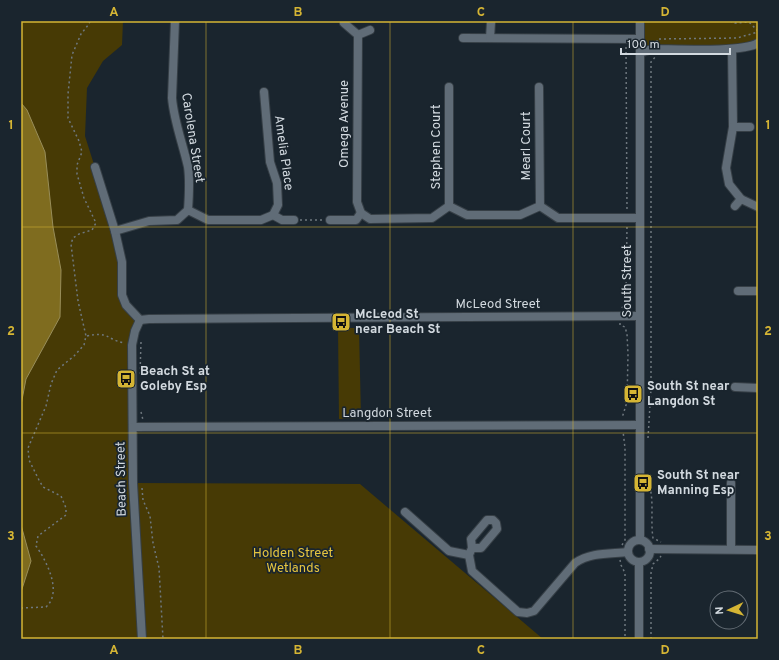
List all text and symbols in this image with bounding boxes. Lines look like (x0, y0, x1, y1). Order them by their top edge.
text: A (109, 5, 119, 21)
text: B (294, 5, 303, 21)
text: C (477, 5, 485, 21)
text: D (660, 5, 670, 21)
scale bar (621, 30, 730, 56)
text: 100 m (627, 37, 660, 53)
street label: Omega Avenue (337, 80, 353, 168)
street label: Carolena Street (177, 92, 207, 184)
street label: Stephen Court (429, 104, 445, 190)
street label: Mearl Court (519, 111, 535, 181)
street label: Amelia Place (270, 114, 296, 192)
text: 1 (8, 118, 14, 134)
text: 1 (765, 118, 771, 134)
street label: South Street (620, 244, 636, 317)
street label: McLeod Street (455, 297, 541, 313)
place label: McLeod St near Beach St (355, 307, 440, 338)
bus stop icon: McLeod St near Beach St (330, 311, 352, 333)
text: 2 (7, 324, 15, 340)
text: 2 (764, 324, 772, 340)
place label: Beach St at Goleby Esp (140, 364, 210, 395)
bus stop icon: Beach St at Goleby Esp (115, 368, 137, 390)
place label: South St near Langdon St (647, 379, 730, 410)
bus stop icon: South St near Langdon St (622, 383, 644, 405)
street label: Langdon Street (342, 406, 432, 422)
street label: Beach Street (113, 441, 131, 517)
place label: South St near Manning Esp (657, 468, 740, 499)
bus stop icon: South St near Manning Esp (632, 472, 654, 494)
text: 3 (7, 529, 15, 545)
text: 3 (764, 529, 772, 545)
park label: Holden Street Wetlands (253, 546, 333, 577)
north arrow (709, 590, 749, 630)
text: N (713, 606, 727, 615)
text: A (109, 643, 119, 659)
text: B (294, 643, 303, 659)
text: C (477, 643, 485, 659)
text: D (660, 643, 670, 659)

